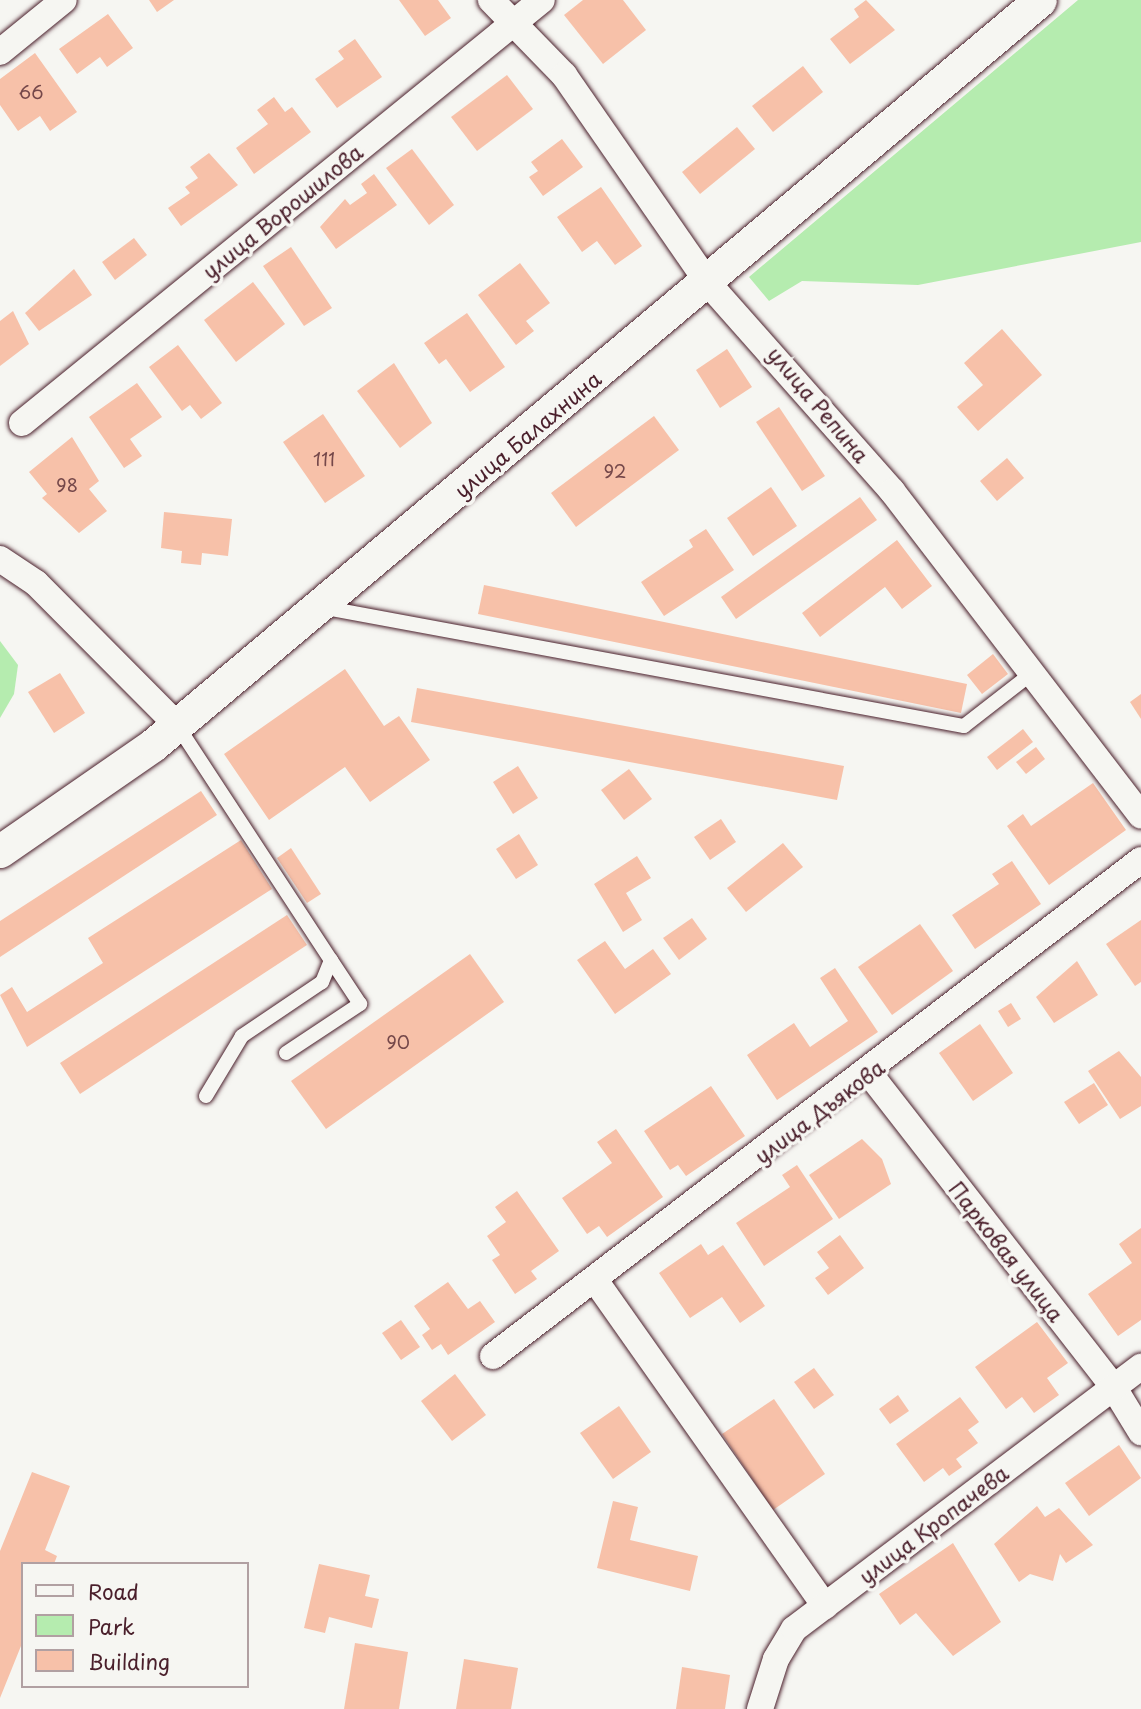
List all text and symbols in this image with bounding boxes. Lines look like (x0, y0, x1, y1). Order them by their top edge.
house number: 66 (19, 81, 43, 103)
street label: улица Ворошилова (196, 138, 368, 284)
street label: улица Репина (763, 340, 875, 468)
street label: улица Балахнина (448, 365, 606, 503)
house number: 111 (313, 448, 335, 470)
house number: 92 (604, 460, 626, 482)
house number: 98 (56, 474, 78, 496)
house number: 90 (386, 1031, 410, 1053)
street label: улица Дъякова (749, 1054, 889, 1168)
street label: Парковая улица (944, 1176, 1070, 1326)
street label: улица Кропачева (853, 1459, 1013, 1589)
legend (21, 1562, 248, 1688)
text: Road (88, 1575, 139, 1607)
text: Park (88, 1610, 135, 1642)
text: Building (88, 1645, 170, 1677)

